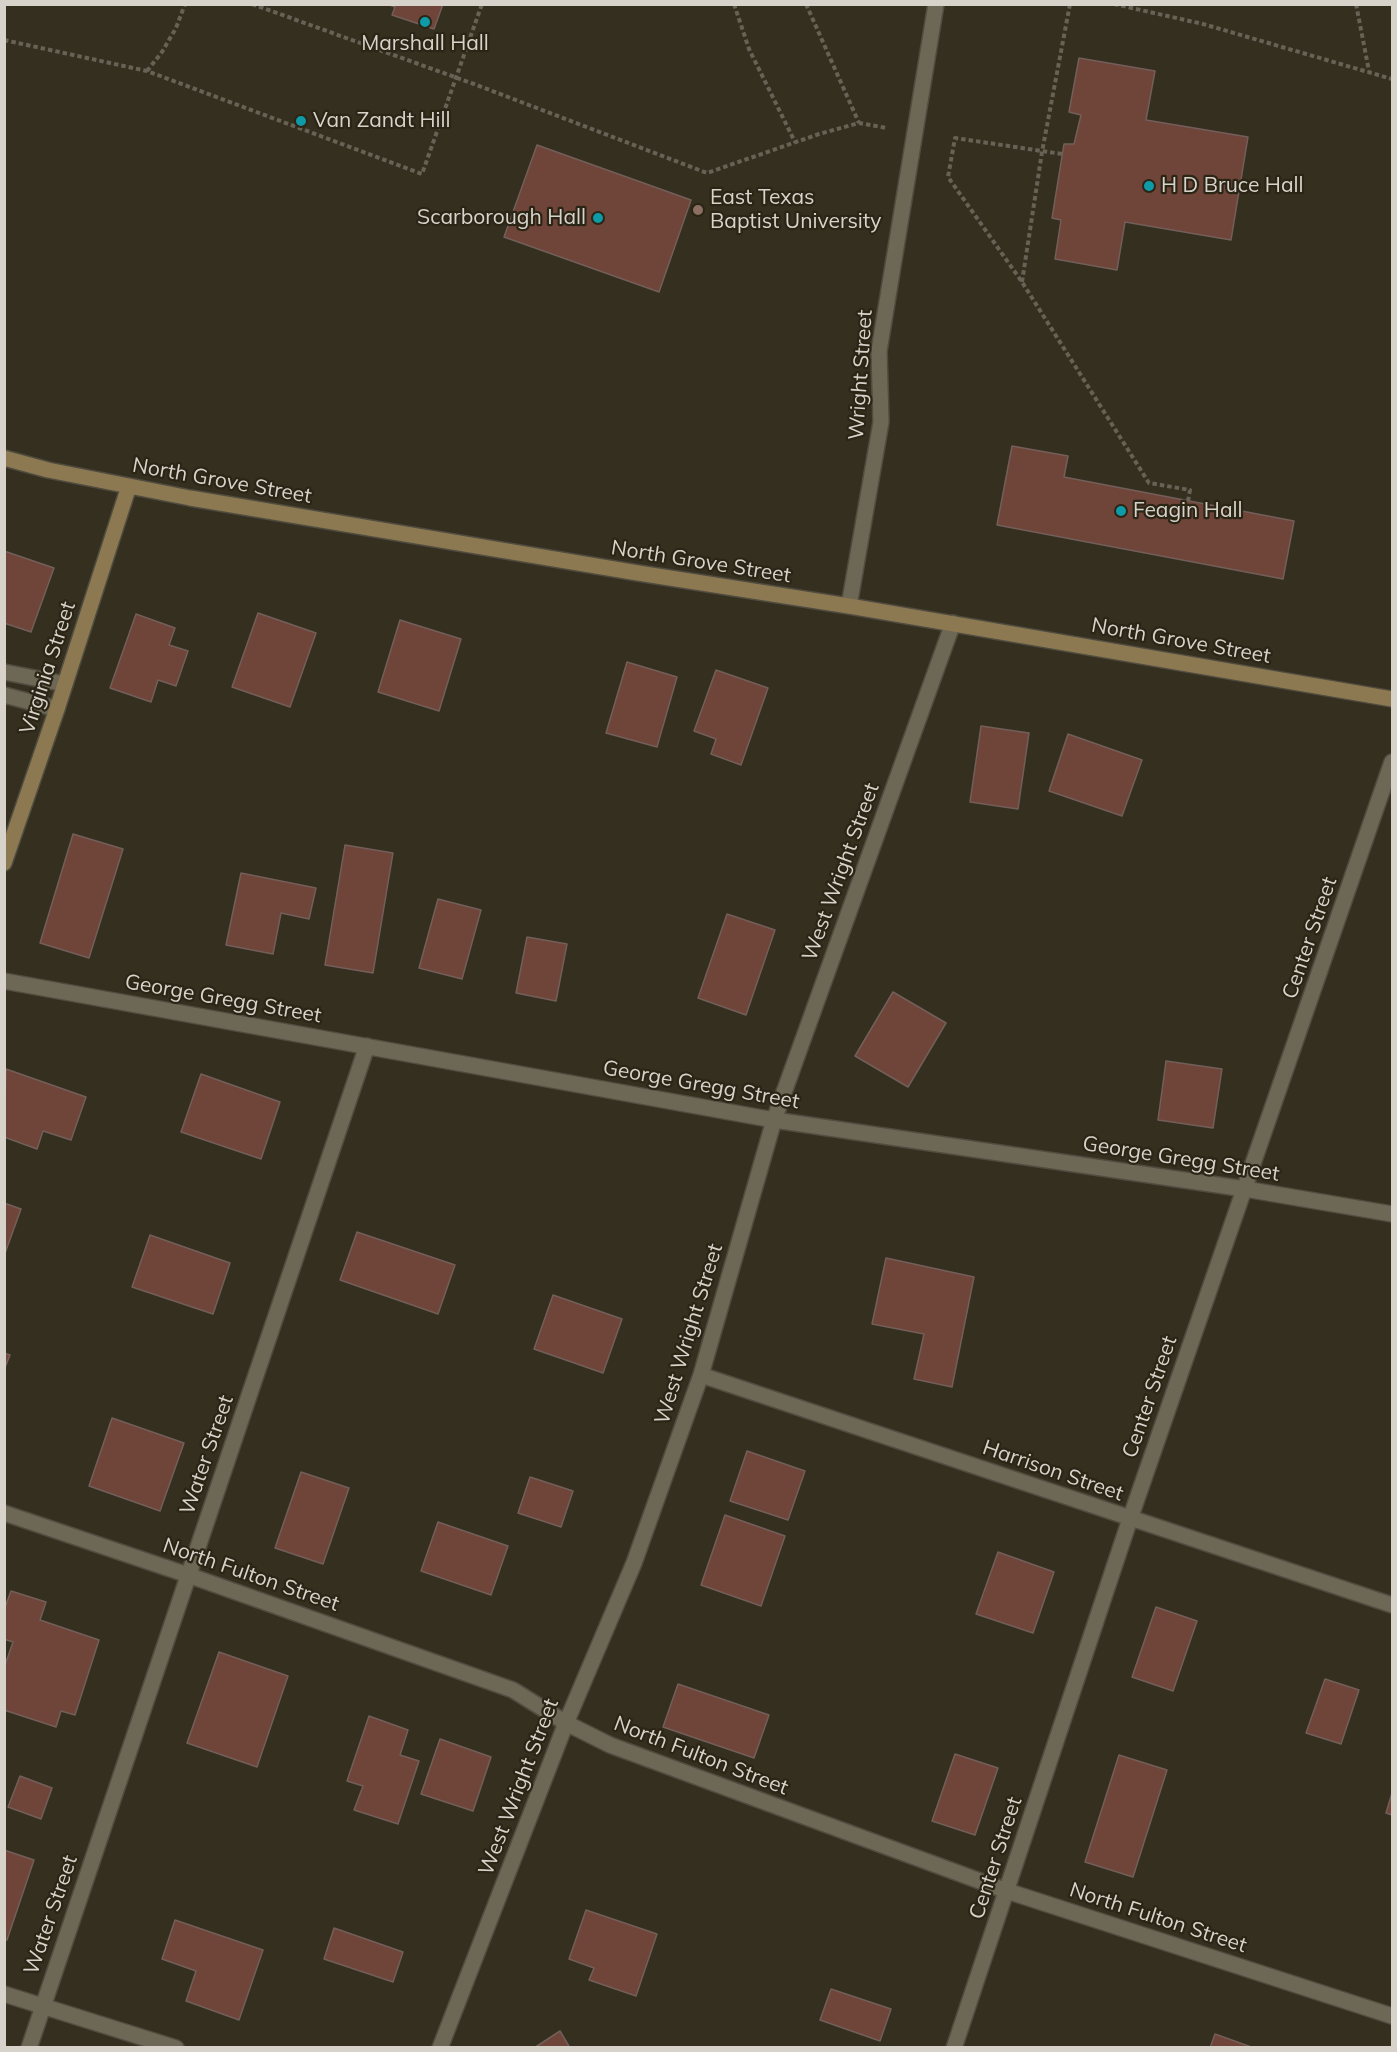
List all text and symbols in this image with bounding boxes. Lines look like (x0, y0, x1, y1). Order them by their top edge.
marker: Marshall Hall (418, 15, 432, 29)
place label: Marshall Hall (361, 31, 489, 57)
place label: Van Zandt Hill (313, 108, 451, 134)
marker: Van Zandt Hill (294, 114, 308, 128)
place label: H D Bruce Hall (1161, 173, 1304, 199)
marker: H D Bruce Hall (1142, 179, 1156, 193)
place label: East Texas Baptist University (710, 185, 881, 235)
marker: East Texas Baptist University (691, 203, 705, 217)
place label: Scarborough Hall (417, 205, 586, 231)
marker: Scarborough Hall (591, 211, 605, 225)
street label: Wright Street (844, 309, 878, 441)
street label: North Grove Street (130, 453, 314, 509)
place label: Feagin Hall (1133, 498, 1243, 524)
marker: Feagin Hall (1114, 504, 1128, 518)
street label: North Grove Street (609, 535, 793, 589)
street label: Virginia Street (15, 598, 81, 738)
street label: North Grove Street (1089, 613, 1273, 669)
street label: West Wright Street (797, 780, 885, 964)
street label: Center Street (1277, 874, 1343, 1002)
street label: George Gregg Street (123, 969, 323, 1029)
street label: George Gregg Street (601, 1055, 801, 1115)
street label: George Gregg Street (1081, 1131, 1281, 1187)
street label: West Wright Street (650, 1241, 728, 1427)
street label: Center Street (1117, 1333, 1183, 1461)
street label: Water Street (175, 1392, 239, 1518)
street label: Harrison Street (979, 1435, 1127, 1507)
street label: North Fulton Street (160, 1533, 342, 1617)
street label: West Wright Street (474, 1695, 564, 1879)
street label: North Fulton Street (610, 1711, 792, 1801)
street label: Center Street (964, 1794, 1028, 1922)
street label: Water Street (19, 1852, 83, 1978)
street label: North Fulton Street (1066, 1877, 1250, 1959)

